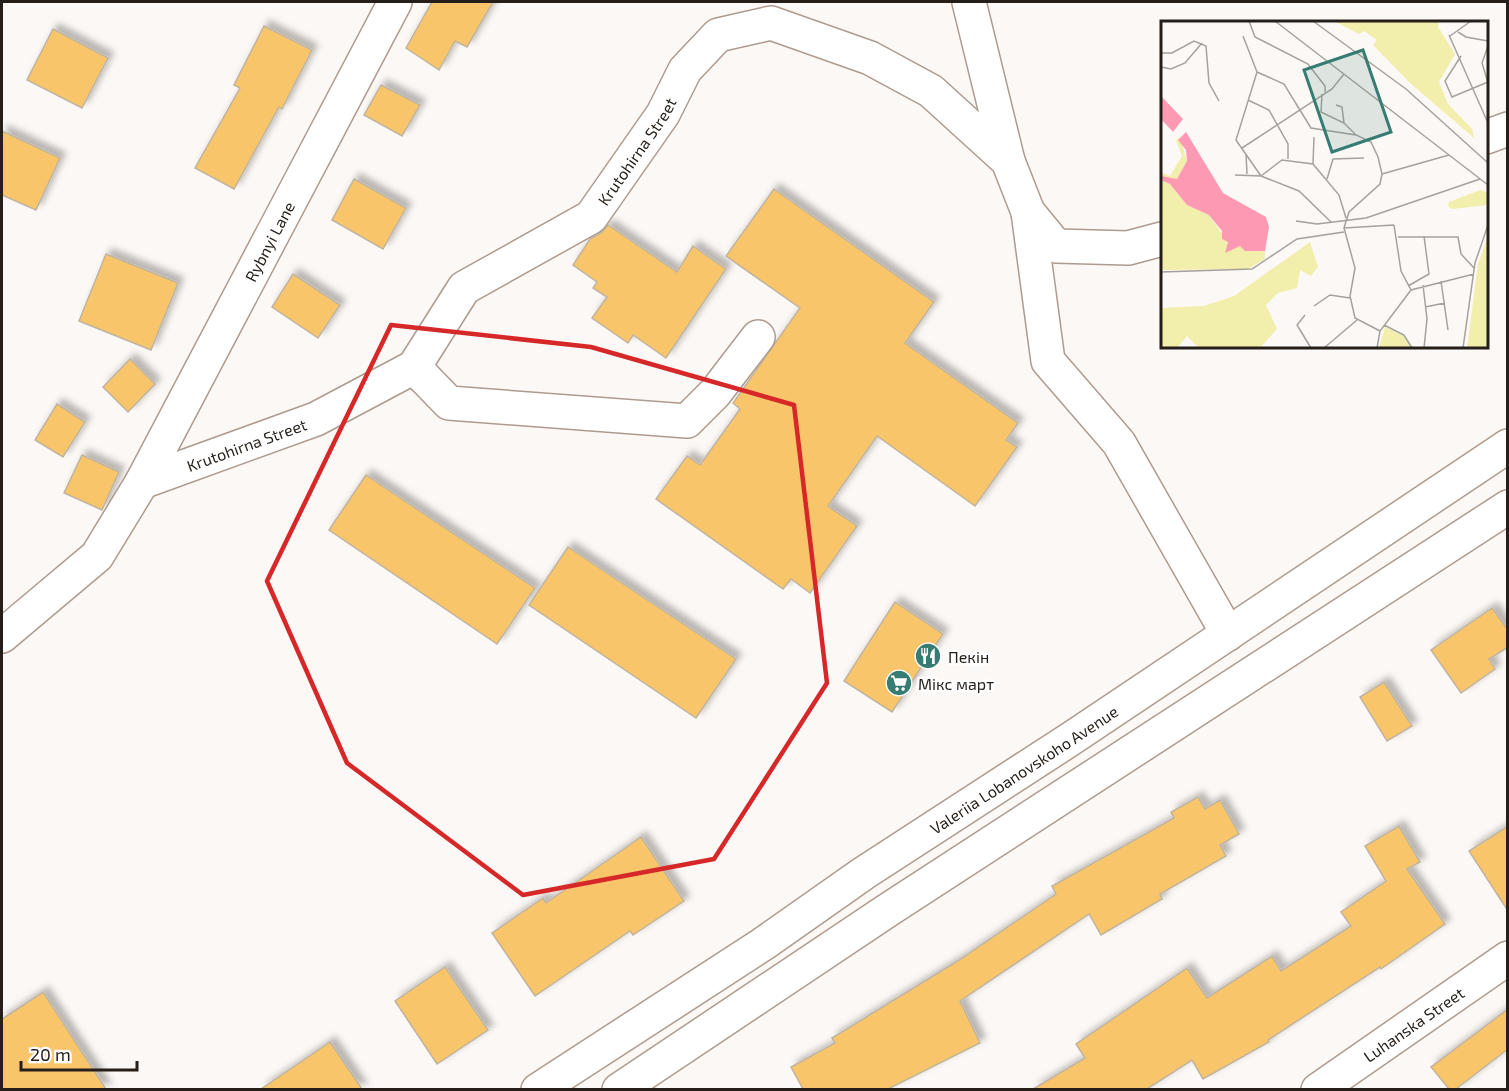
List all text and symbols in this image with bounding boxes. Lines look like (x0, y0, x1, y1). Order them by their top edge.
inset map (1161, 21, 1488, 348)
street label: Krutohirna Street (593, 94, 679, 209)
street label: Rybnyi Lane (240, 198, 298, 284)
street label: Krutohirna Street (184, 414, 309, 475)
restaurant icon: Пекін (913, 641, 943, 671)
place label: Пекін (948, 647, 989, 666)
supermarket icon: Мікс март (884, 668, 914, 698)
place label: Мікс март (918, 674, 994, 693)
street label: Valeriia Lobanovskoho Avenue (926, 701, 1121, 837)
street label: Luhanska Street (1359, 982, 1467, 1065)
scale bar (21, 1034, 136, 1072)
text: 20 m (30, 1043, 71, 1065)

